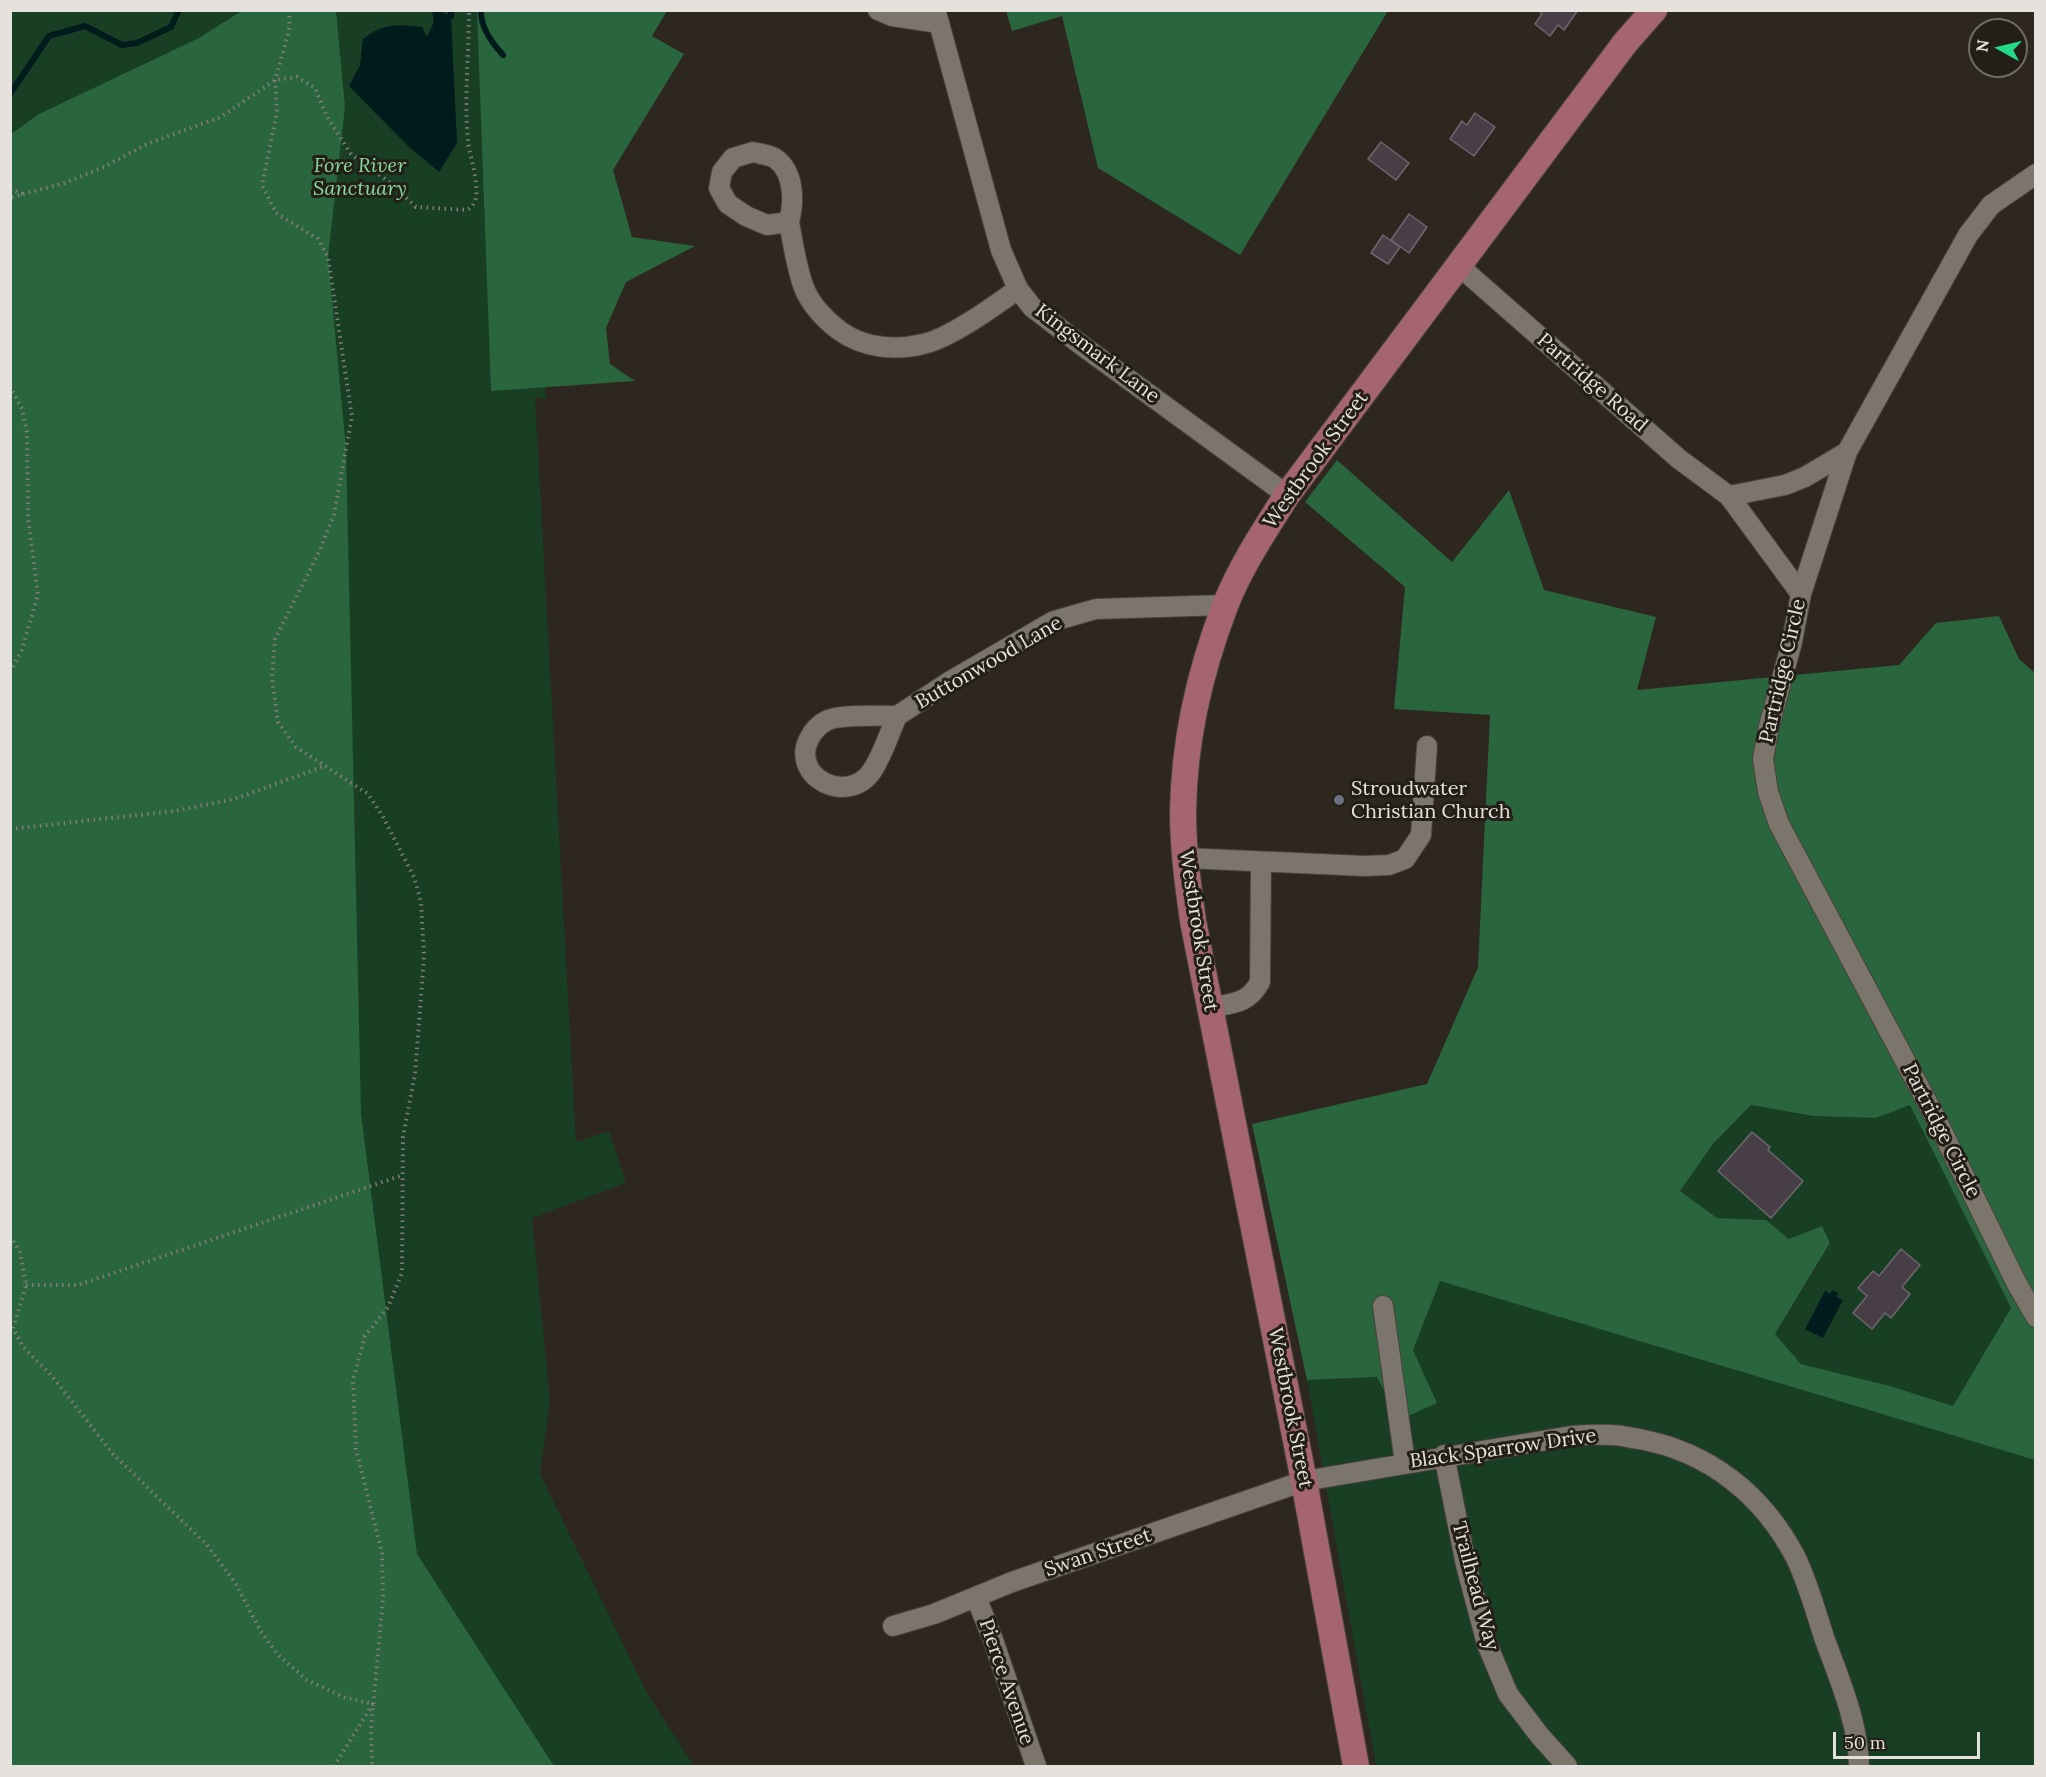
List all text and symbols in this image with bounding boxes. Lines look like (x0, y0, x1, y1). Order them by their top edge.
north arrow (1968, 18, 2028, 78)
text: N (1971, 38, 1993, 53)
park label: Fore River Sanctuary (313, 154, 407, 201)
street label: Kingsmark Lane (1030, 299, 1164, 409)
street label: Partridge Road (1532, 328, 1652, 438)
street label: Westbrook Street (1258, 387, 1374, 533)
street label: Partridge Circle (1755, 597, 1811, 745)
street label: Buttonwood Lane (912, 611, 1066, 715)
place label: Stroudwater Christian Church (1351, 777, 1511, 824)
marker: Stroudwater Christian Church (1332, 793, 1346, 807)
street label: Westbrook Street (1173, 849, 1223, 1013)
street label: Partridge Circle (1897, 1060, 1985, 1202)
street label: Westbrook Street (1263, 1326, 1317, 1490)
street label: Black Sparrow Drive (1408, 1424, 1598, 1474)
street label: Trailhead Way (1446, 1519, 1504, 1653)
street label: Swan Street (1041, 1524, 1155, 1582)
street label: Pierce Avenue (973, 1616, 1039, 1748)
scale bar (1836, 1720, 1983, 1758)
text: 50 m (1844, 1731, 1886, 1754)

